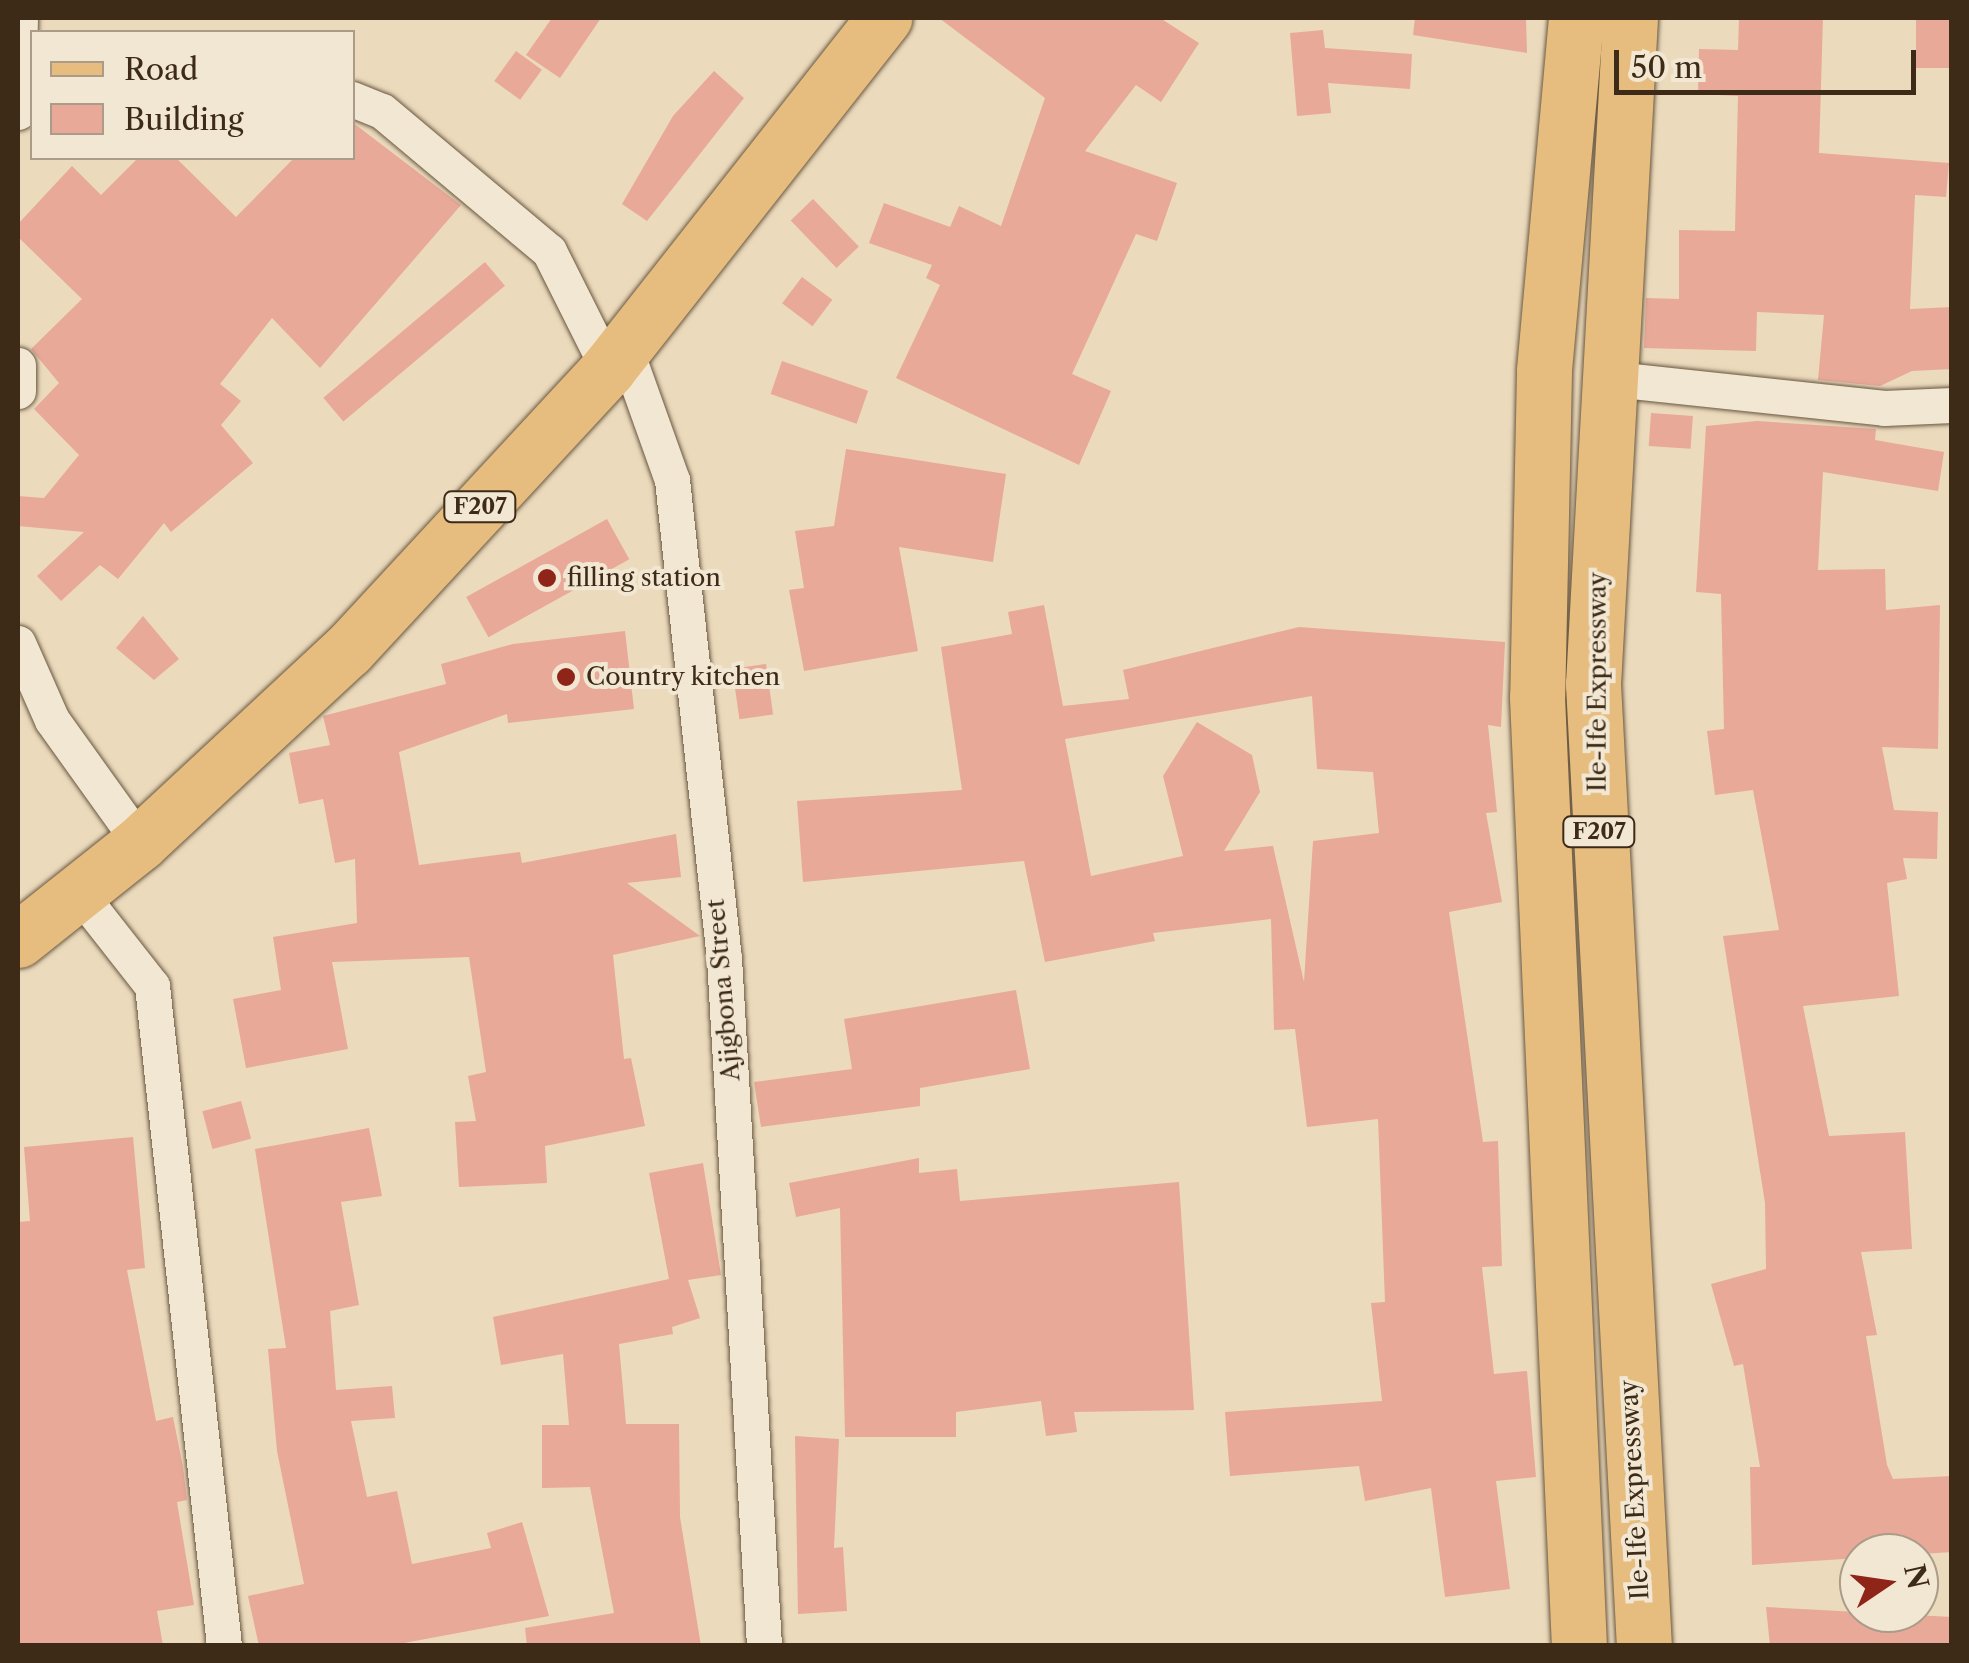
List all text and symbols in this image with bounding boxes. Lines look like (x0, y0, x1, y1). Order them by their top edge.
legend (30, 30, 355, 160)
scale bar (1619, 30, 1922, 92)
text: 50 m (1631, 49, 1702, 86)
text: Road (124, 51, 198, 88)
text: Building (124, 101, 244, 138)
road number: F207 (442, 490, 518, 524)
place label: filling station (567, 563, 721, 593)
marker: filling station (536, 567, 558, 589)
street label: Ile-Ife Expressway (1583, 572, 1613, 792)
place label: Country kitchen (586, 662, 781, 692)
marker: Country kitchen (555, 666, 577, 688)
road number: F207 (1562, 815, 1636, 849)
street label: Ajigbona Street (701, 897, 747, 1083)
street label: Ile-Ife Expressway (1614, 1379, 1656, 1601)
north arrow (1839, 1533, 1939, 1633)
text: N (1897, 1561, 1936, 1592)

